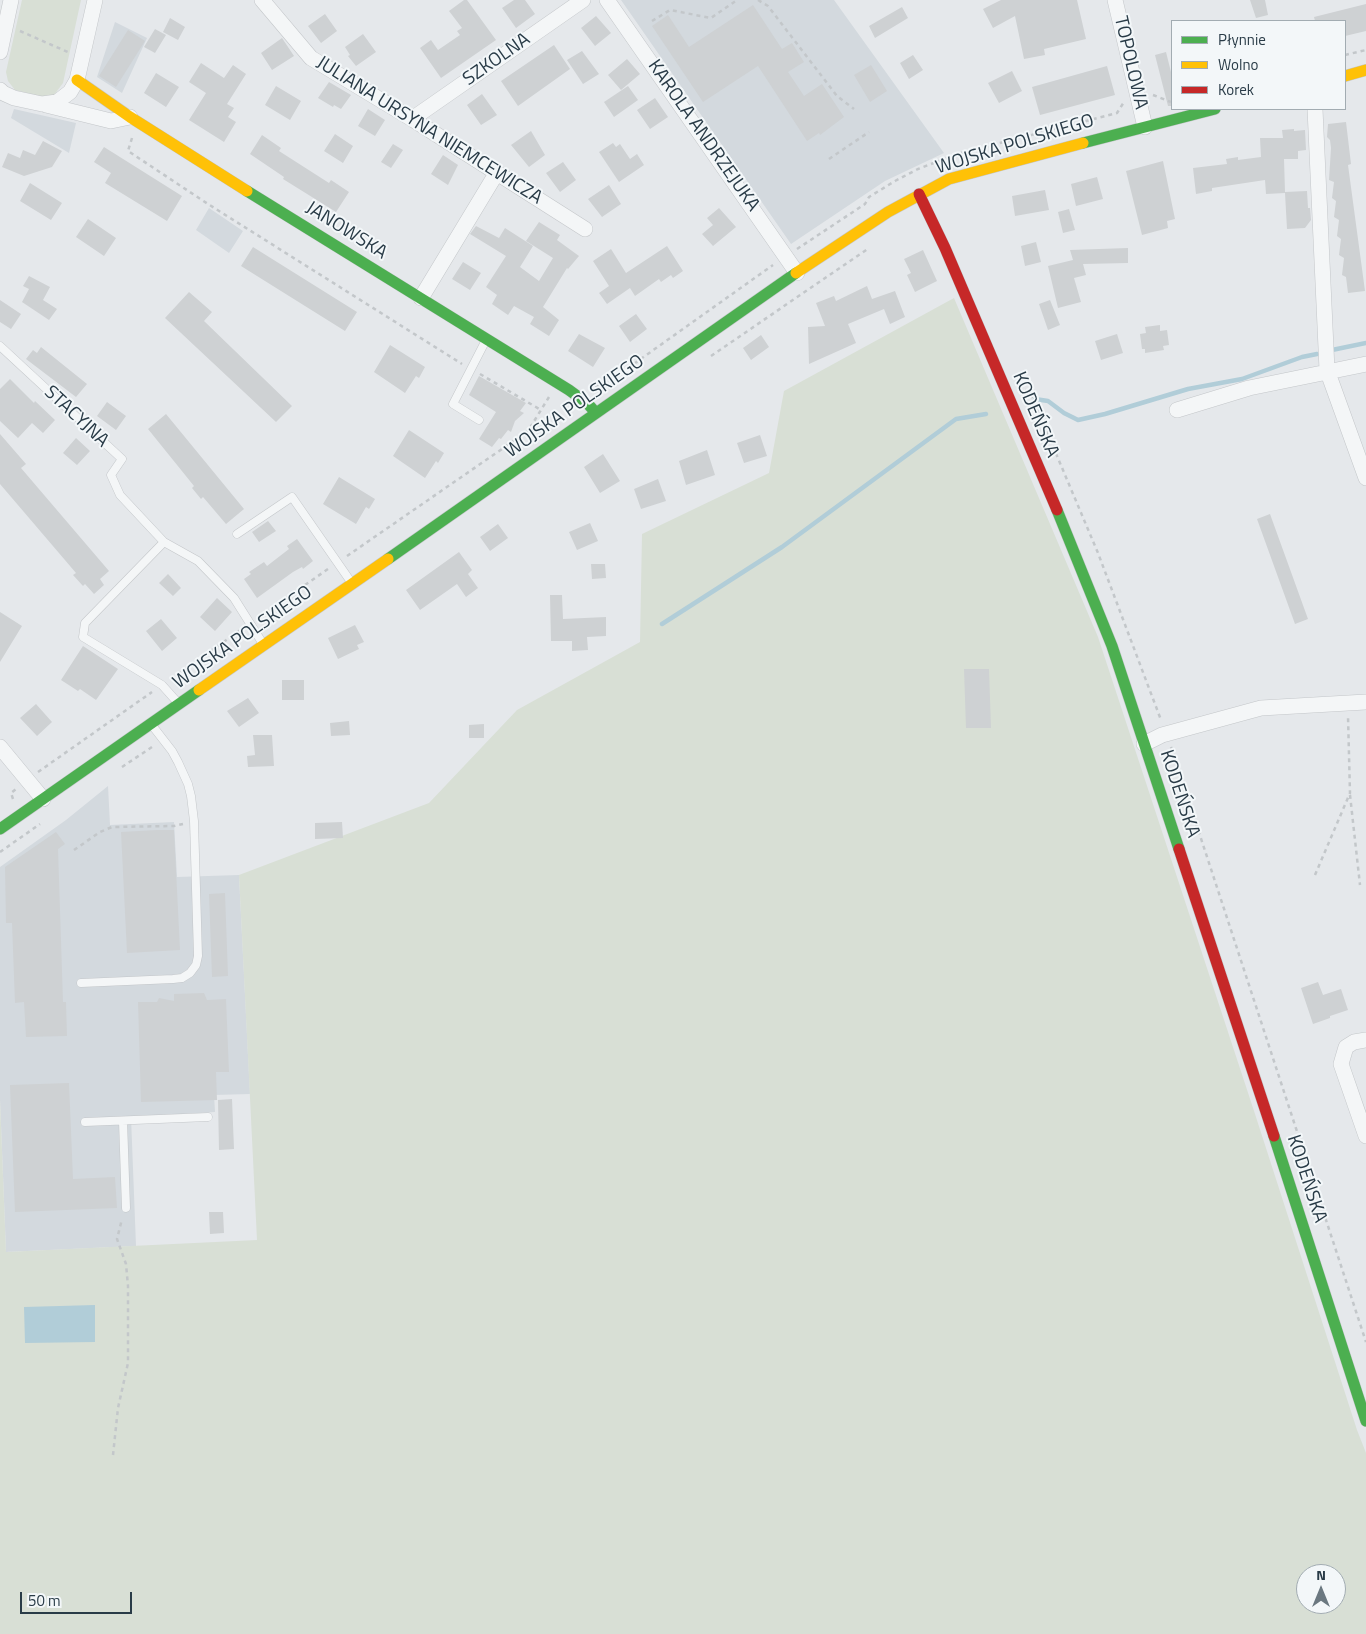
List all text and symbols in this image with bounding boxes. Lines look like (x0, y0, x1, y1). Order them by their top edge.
street label: TOPOLOWA (1108, 14, 1152, 112)
legend (1171, 20, 1346, 110)
text: Płynnie (1218, 28, 1266, 51)
street label: SZKOLNA (459, 29, 535, 91)
street label: JULIANA URSYNA NIEMCEWICZA (312, 52, 546, 210)
text: Wolno (1218, 53, 1258, 76)
street label: KAROLA ANDRZEJUKA (642, 56, 764, 216)
text: Korek (1218, 78, 1254, 101)
street label: WOJSKA POLSKIEGO (933, 110, 1097, 180)
street label: JANOWSKA (301, 197, 391, 265)
street label: WOJSKA POLSKIEGO (501, 351, 649, 463)
street label: KODEŃSKA (1007, 369, 1063, 461)
street label: STACYJNA (39, 381, 113, 453)
street label: WOJSKA POLSKIEGO (169, 582, 317, 694)
street label: KODEŃSKA (1154, 747, 1204, 841)
street label: KODEŃSKA (1281, 1132, 1331, 1226)
north arrow (1296, 1564, 1346, 1614)
text: N (1316, 1564, 1326, 1585)
scale bar (22, 1582, 135, 1614)
text: 50 m (28, 1589, 61, 1612)

